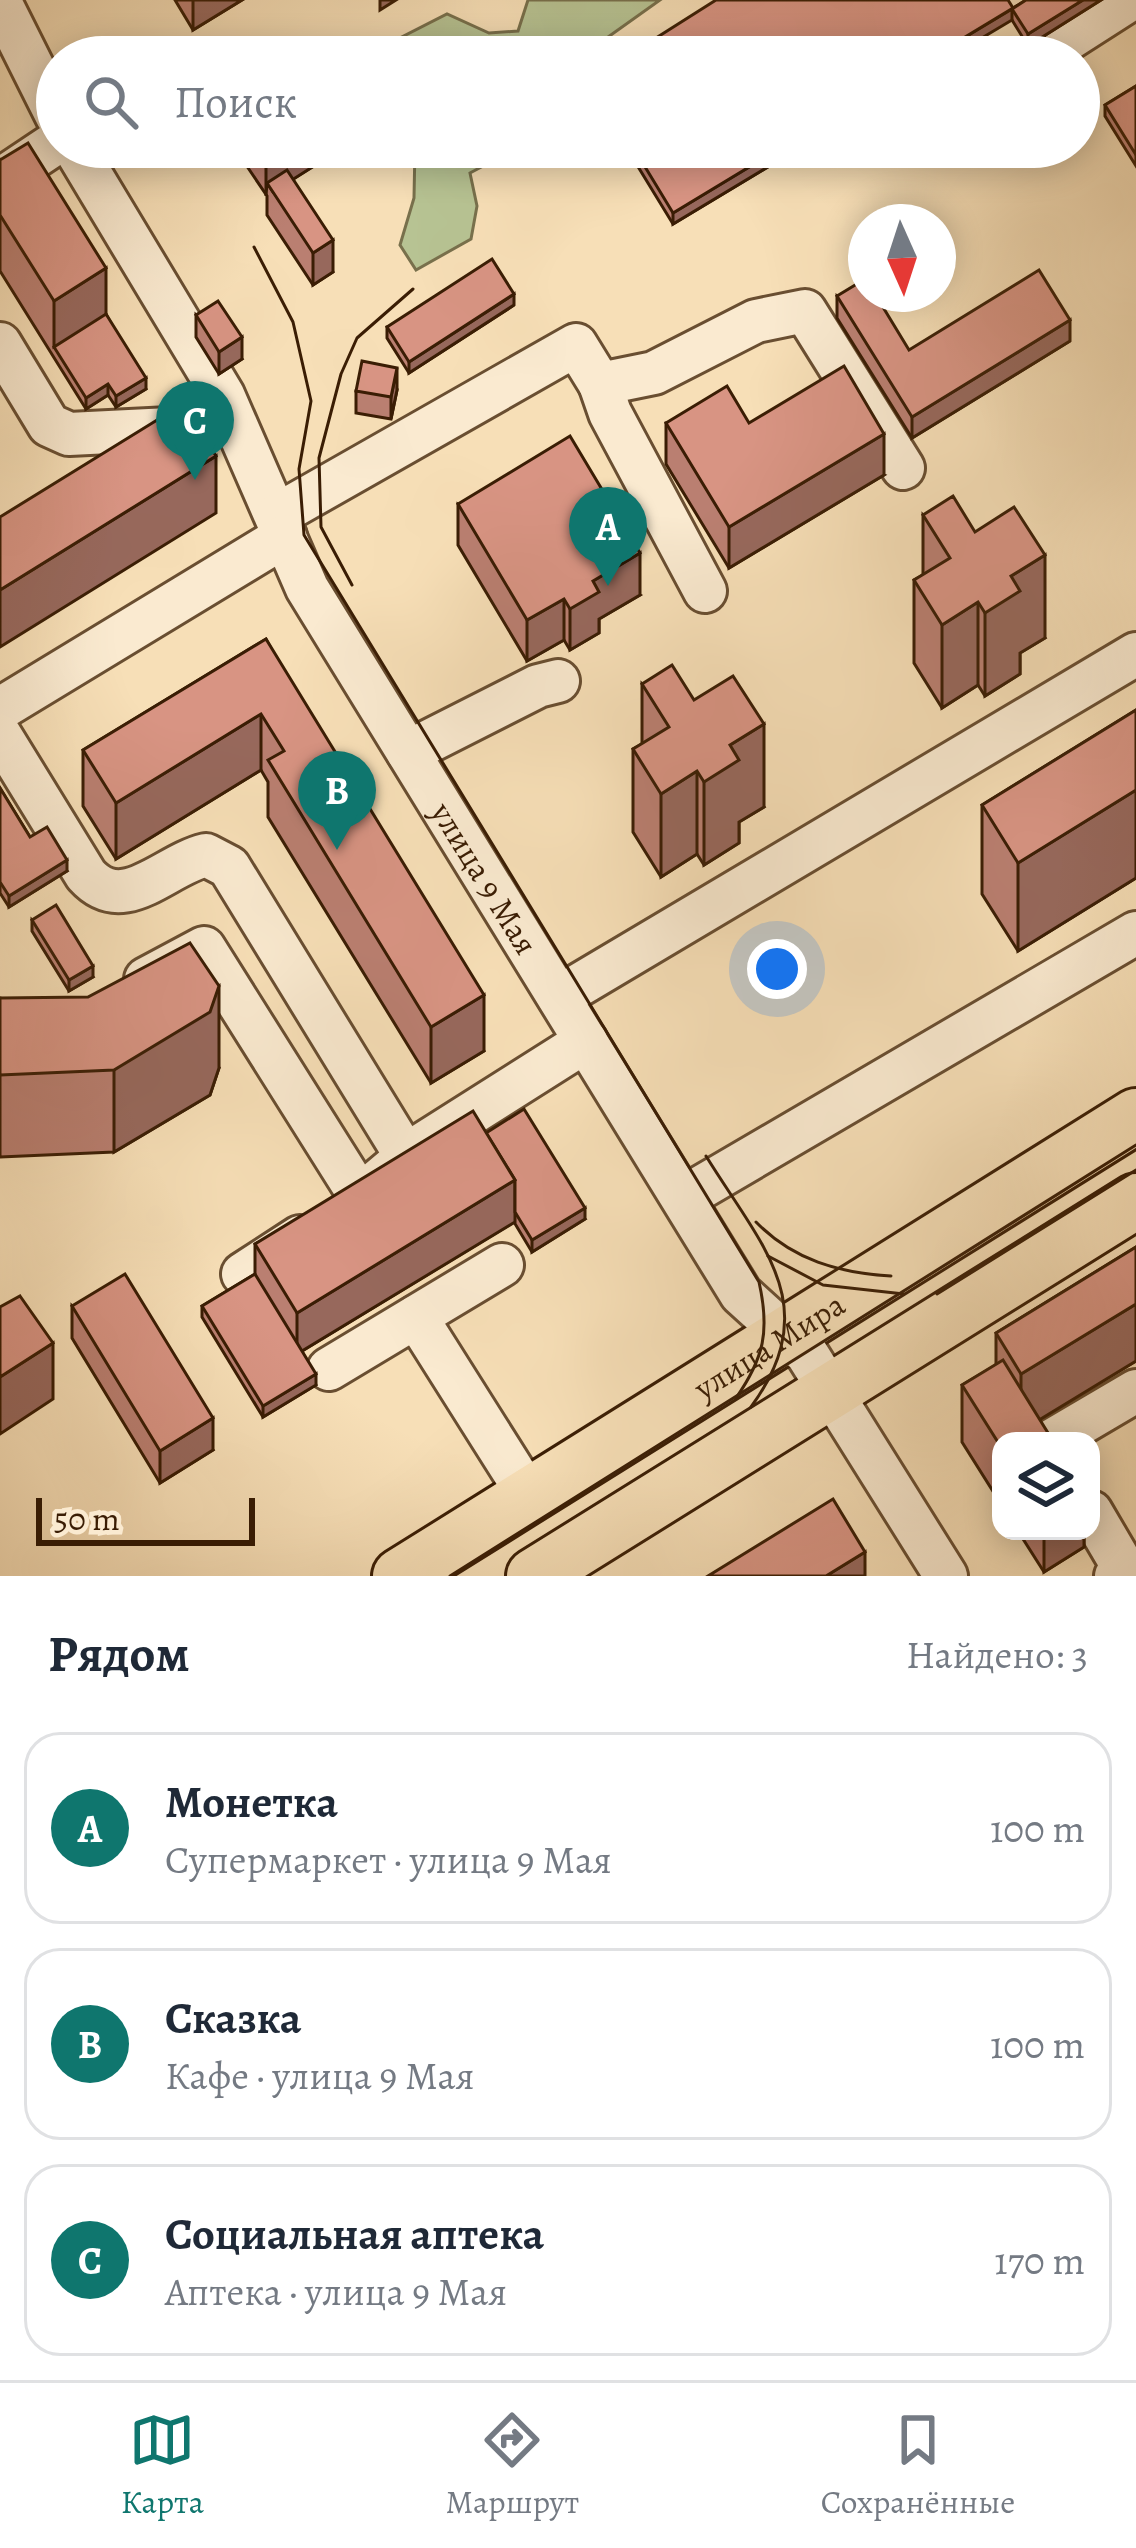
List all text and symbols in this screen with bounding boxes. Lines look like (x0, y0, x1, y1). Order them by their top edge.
search box (36, 36, 1100, 168)
icon: search (78, 69, 144, 135)
text: Поиск (174, 71, 297, 133)
north arrow (848, 204, 956, 312)
pin: C (156, 381, 234, 480)
pin: A (569, 487, 647, 586)
pin: B (298, 751, 376, 850)
street label: улица 9 Мая (420, 793, 549, 963)
your location (747, 939, 807, 999)
street label: улица Мира (684, 1281, 854, 1411)
map controls (992, 1432, 1100, 1540)
button: layers (992, 1432, 1100, 1540)
scale bar (36, 1492, 255, 1545)
text: 50 m (54, 1496, 120, 1541)
text: Рядом (48, 1619, 190, 1689)
text: Найдено: 3 (906, 1628, 1088, 1681)
text: Монетка (165, 1771, 338, 1833)
text: A (78, 1802, 102, 1855)
text: 100 m (990, 1802, 1085, 1855)
text: Супермаркет · улица 9 Мая (165, 1833, 612, 1886)
text: Сказка (165, 1987, 301, 2049)
text: B (78, 2018, 102, 2071)
text: 100 m (990, 2018, 1085, 2071)
text: Кафе · улица 9 Мая (165, 2049, 474, 2102)
text: Социальная аптека (165, 2203, 544, 2265)
text: C (78, 2234, 102, 2287)
text: 170 m (994, 2234, 1085, 2287)
text: Аптека · улица 9 Мая (165, 2265, 507, 2318)
tab: Карта (121, 2407, 204, 2524)
tab: Маршрут (445, 2407, 579, 2524)
tab: Сохранённые (821, 2407, 1015, 2524)

